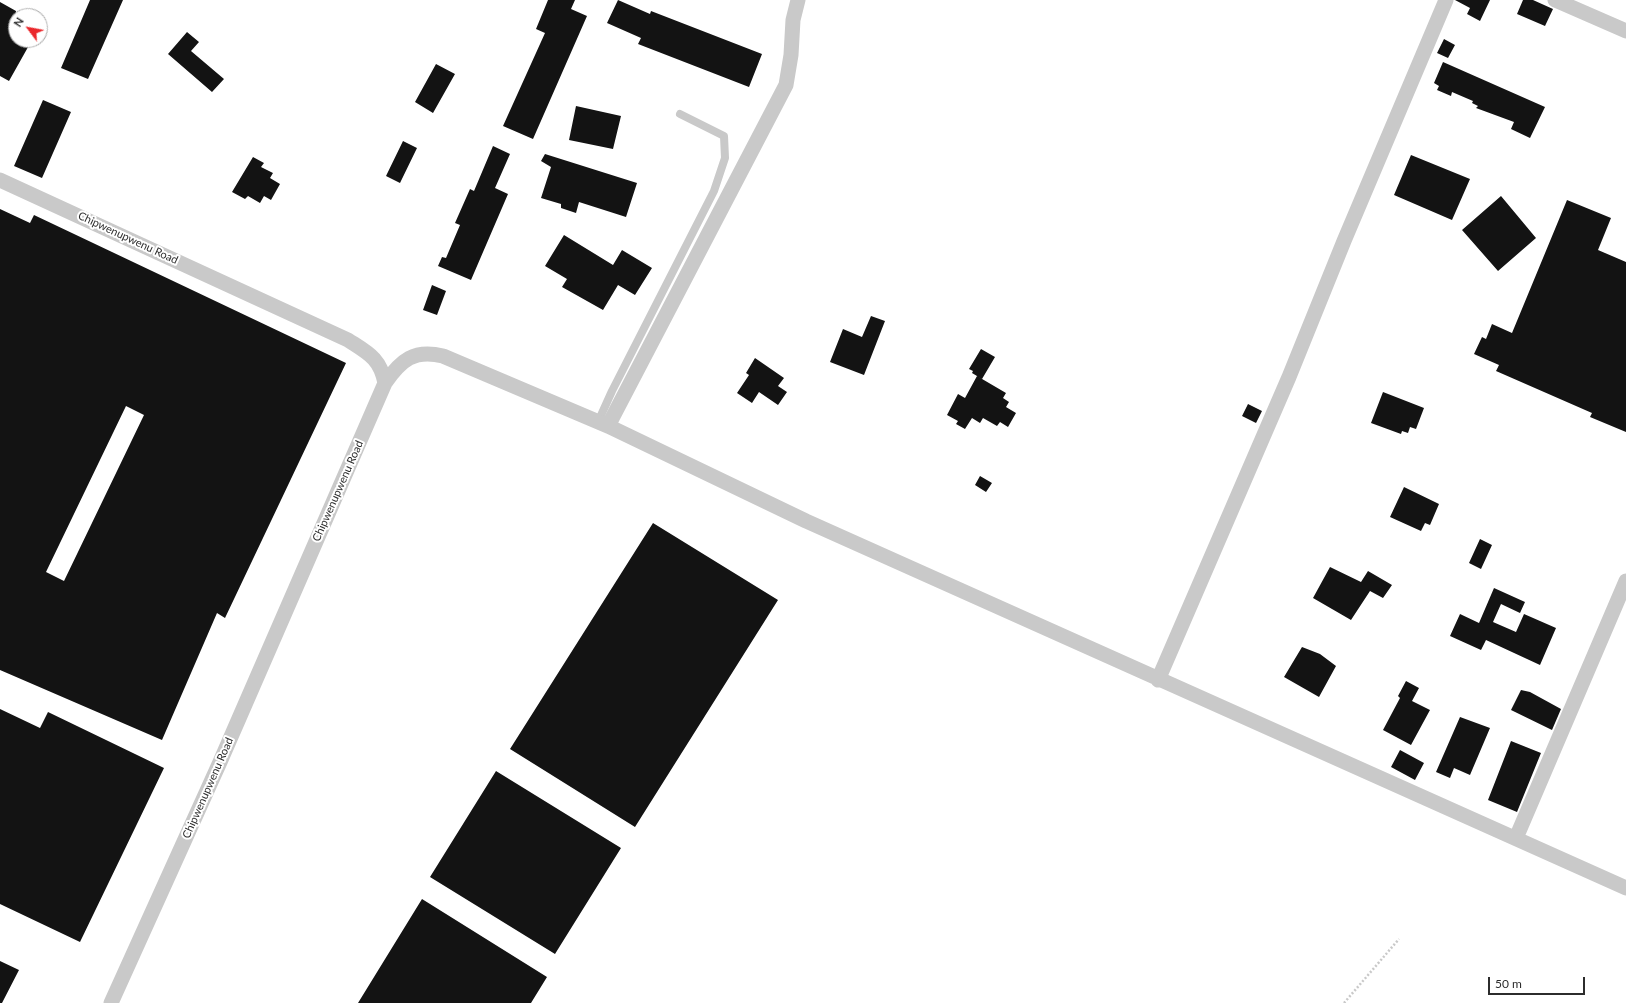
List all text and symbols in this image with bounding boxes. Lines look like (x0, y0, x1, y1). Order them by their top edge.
north arrow (8, 8, 48, 48)
text: N (10, 15, 26, 29)
street label: Chipwenupwenu Road (76, 209, 180, 267)
street label: Chipwenupwenu Road (310, 439, 366, 543)
street label: Chipwenupwenu Road (180, 736, 236, 840)
scale bar (1490, 969, 1587, 995)
text: 50 m (1495, 976, 1522, 991)

